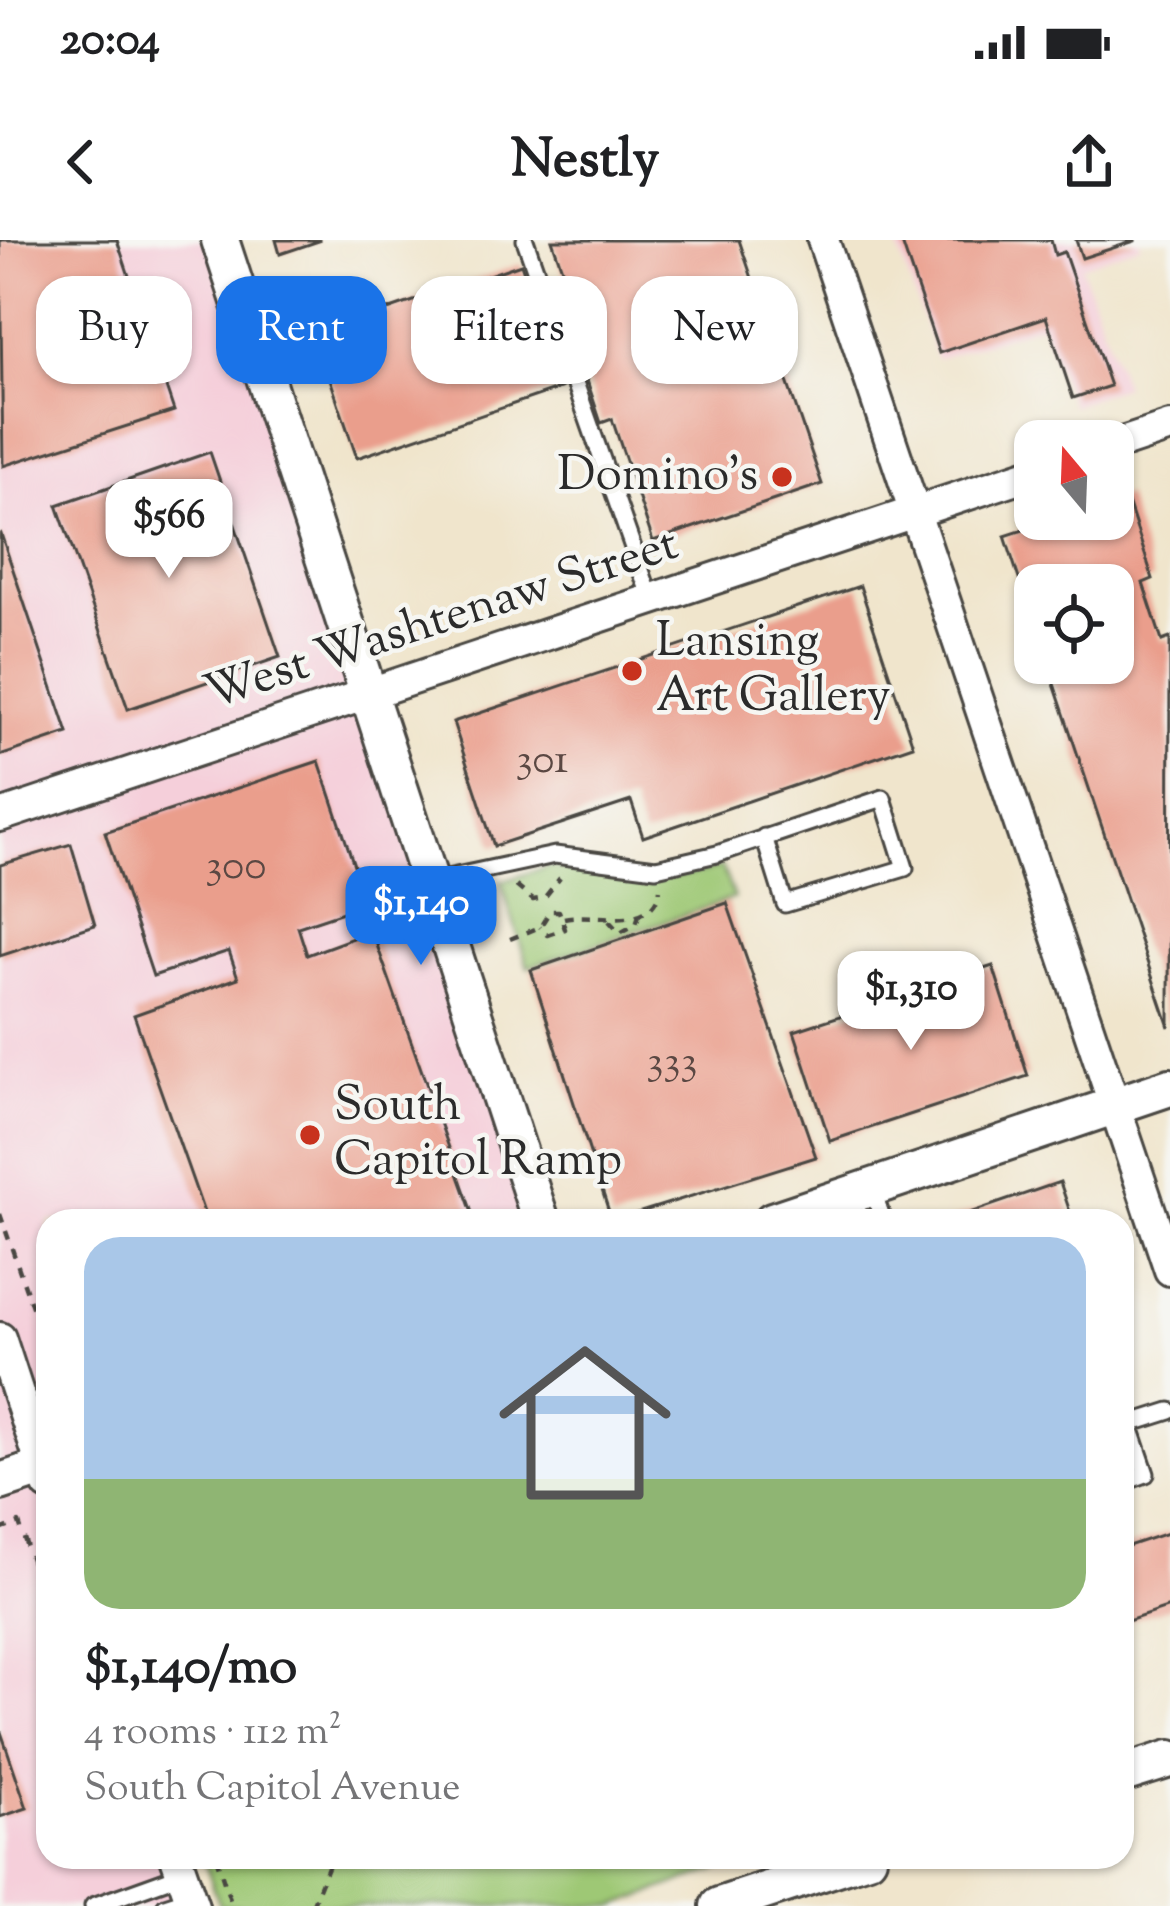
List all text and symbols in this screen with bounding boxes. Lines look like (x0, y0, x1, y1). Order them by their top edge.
text: 20:04 (60, 10, 160, 75)
text: Nestly (511, 123, 659, 201)
icon: back (48, 129, 114, 195)
icon: share (1056, 129, 1122, 195)
chip: Buy (36, 276, 192, 384)
chip: Rent (216, 276, 387, 384)
chip: Filters (411, 276, 607, 384)
chip: New (631, 276, 798, 384)
north arrow (1014, 420, 1134, 540)
map controls (1014, 420, 1134, 684)
place label: Domino's (558, 443, 758, 512)
marker: Domino's (769, 464, 795, 490)
pin: $566 (98, 479, 240, 581)
text: $566 (133, 490, 205, 546)
street label: West Washtenaw Street (196, 512, 688, 730)
button: locate (1014, 564, 1134, 684)
place label: Lansing Art Gallery (656, 609, 891, 733)
marker: Lansing Art Gallery (619, 658, 645, 684)
house number: 301 (516, 732, 568, 792)
house number: 300 (205, 838, 267, 898)
pin: $1,140 (323, 866, 519, 968)
text: $1,140 (373, 877, 470, 933)
pin: $1,310 (813, 951, 1009, 1053)
text: $1,310 (864, 962, 958, 1018)
house number: 333 (647, 1034, 697, 1094)
place label: South Capitol Ramp (334, 1073, 622, 1197)
marker: South Capitol Ramp (297, 1122, 323, 1148)
icon: home (477, 1315, 693, 1531)
text: $1,140/mo (84, 1633, 297, 1706)
text: 4 rooms · 112 m² (84, 1706, 342, 1762)
text: South Capitol Avenue (84, 1762, 461, 1818)

